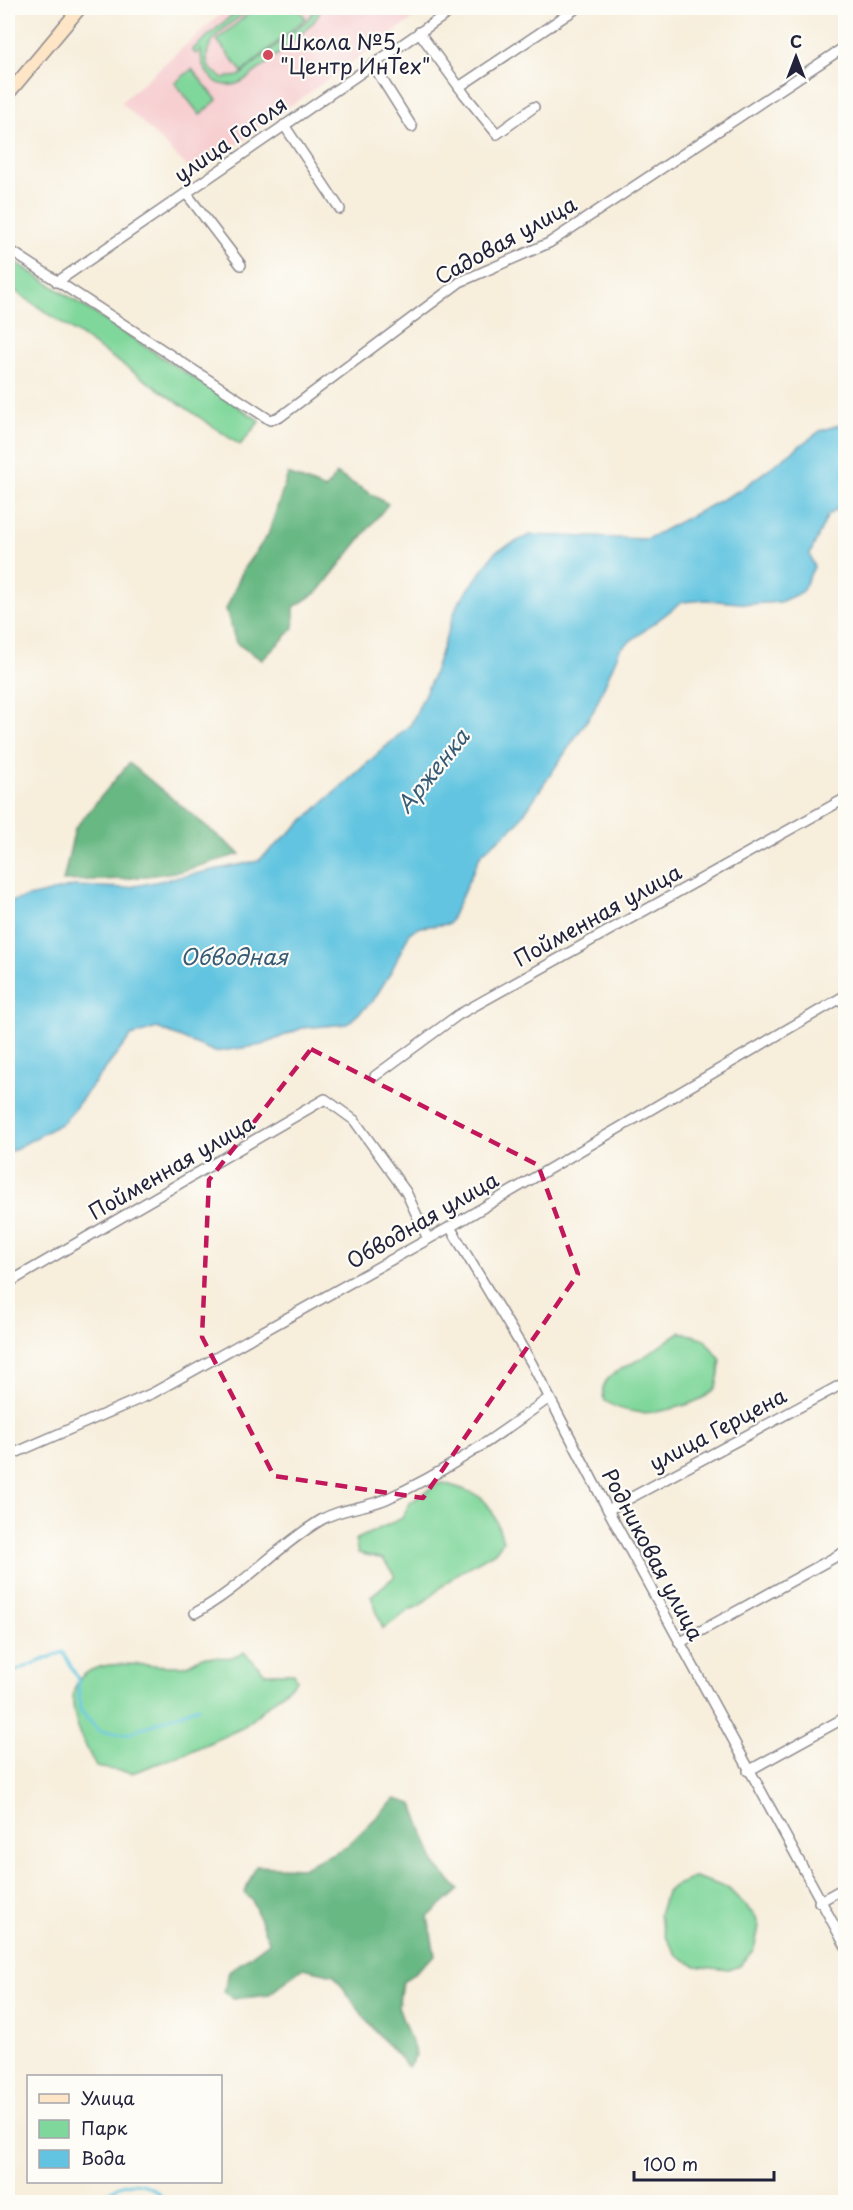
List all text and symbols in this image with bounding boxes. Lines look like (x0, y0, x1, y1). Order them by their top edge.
place label: Школа №5, "Центр ИнТех" (280, 25, 430, 81)
north arrow (766, 27, 826, 87)
text: С (790, 29, 802, 53)
marker: Школа №5, "Центр ИнТех" (261, 48, 275, 62)
street label: улица Гоголя (167, 87, 293, 189)
street label: Садовая улица (428, 187, 583, 292)
water label: Арженка (388, 720, 477, 819)
street label: Пойменная улица (507, 855, 687, 974)
water label: Обводная (180, 939, 290, 972)
street label: Пойменная улица (82, 1105, 261, 1227)
street label: Обводная улица (340, 1162, 505, 1276)
street label: улица Герцена (643, 1379, 791, 1478)
street label: Родниковая улица (595, 1462, 713, 1647)
legend (27, 2075, 222, 2183)
text: Улица (81, 2084, 135, 2111)
text: Парк (81, 2114, 128, 2141)
text: Вода (81, 2144, 126, 2171)
scale bar (634, 2144, 774, 2182)
text: 100 m (643, 2150, 698, 2177)

